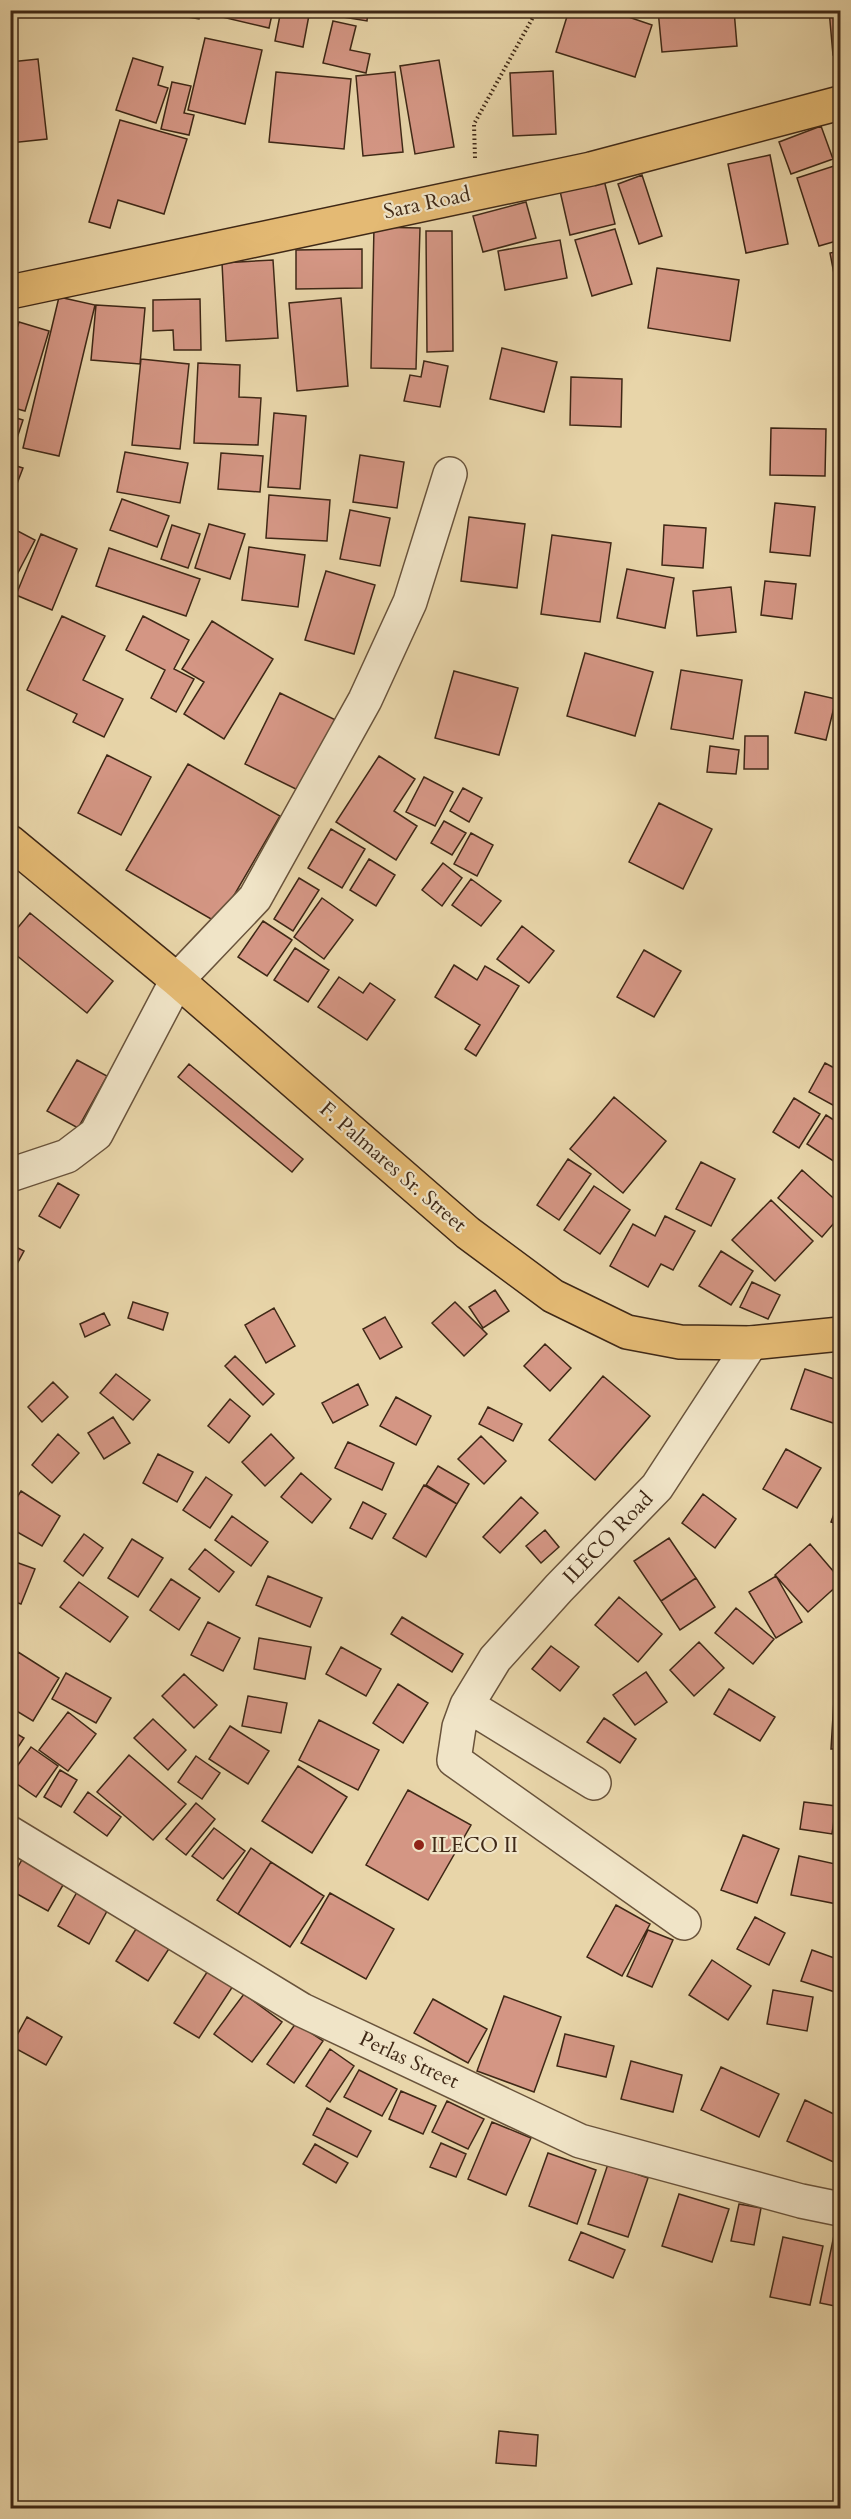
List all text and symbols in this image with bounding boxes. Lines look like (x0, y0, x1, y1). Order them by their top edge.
street label: Sara Road (381, 180, 473, 226)
street label: F. Palmares Sr. Street (313, 1095, 473, 1239)
street label: ILECO Road (556, 1485, 660, 1591)
place label: ILECO II (431, 1831, 518, 1860)
marker: ILECO II (412, 1838, 426, 1852)
street label: Perlas Street (354, 2024, 464, 2096)

